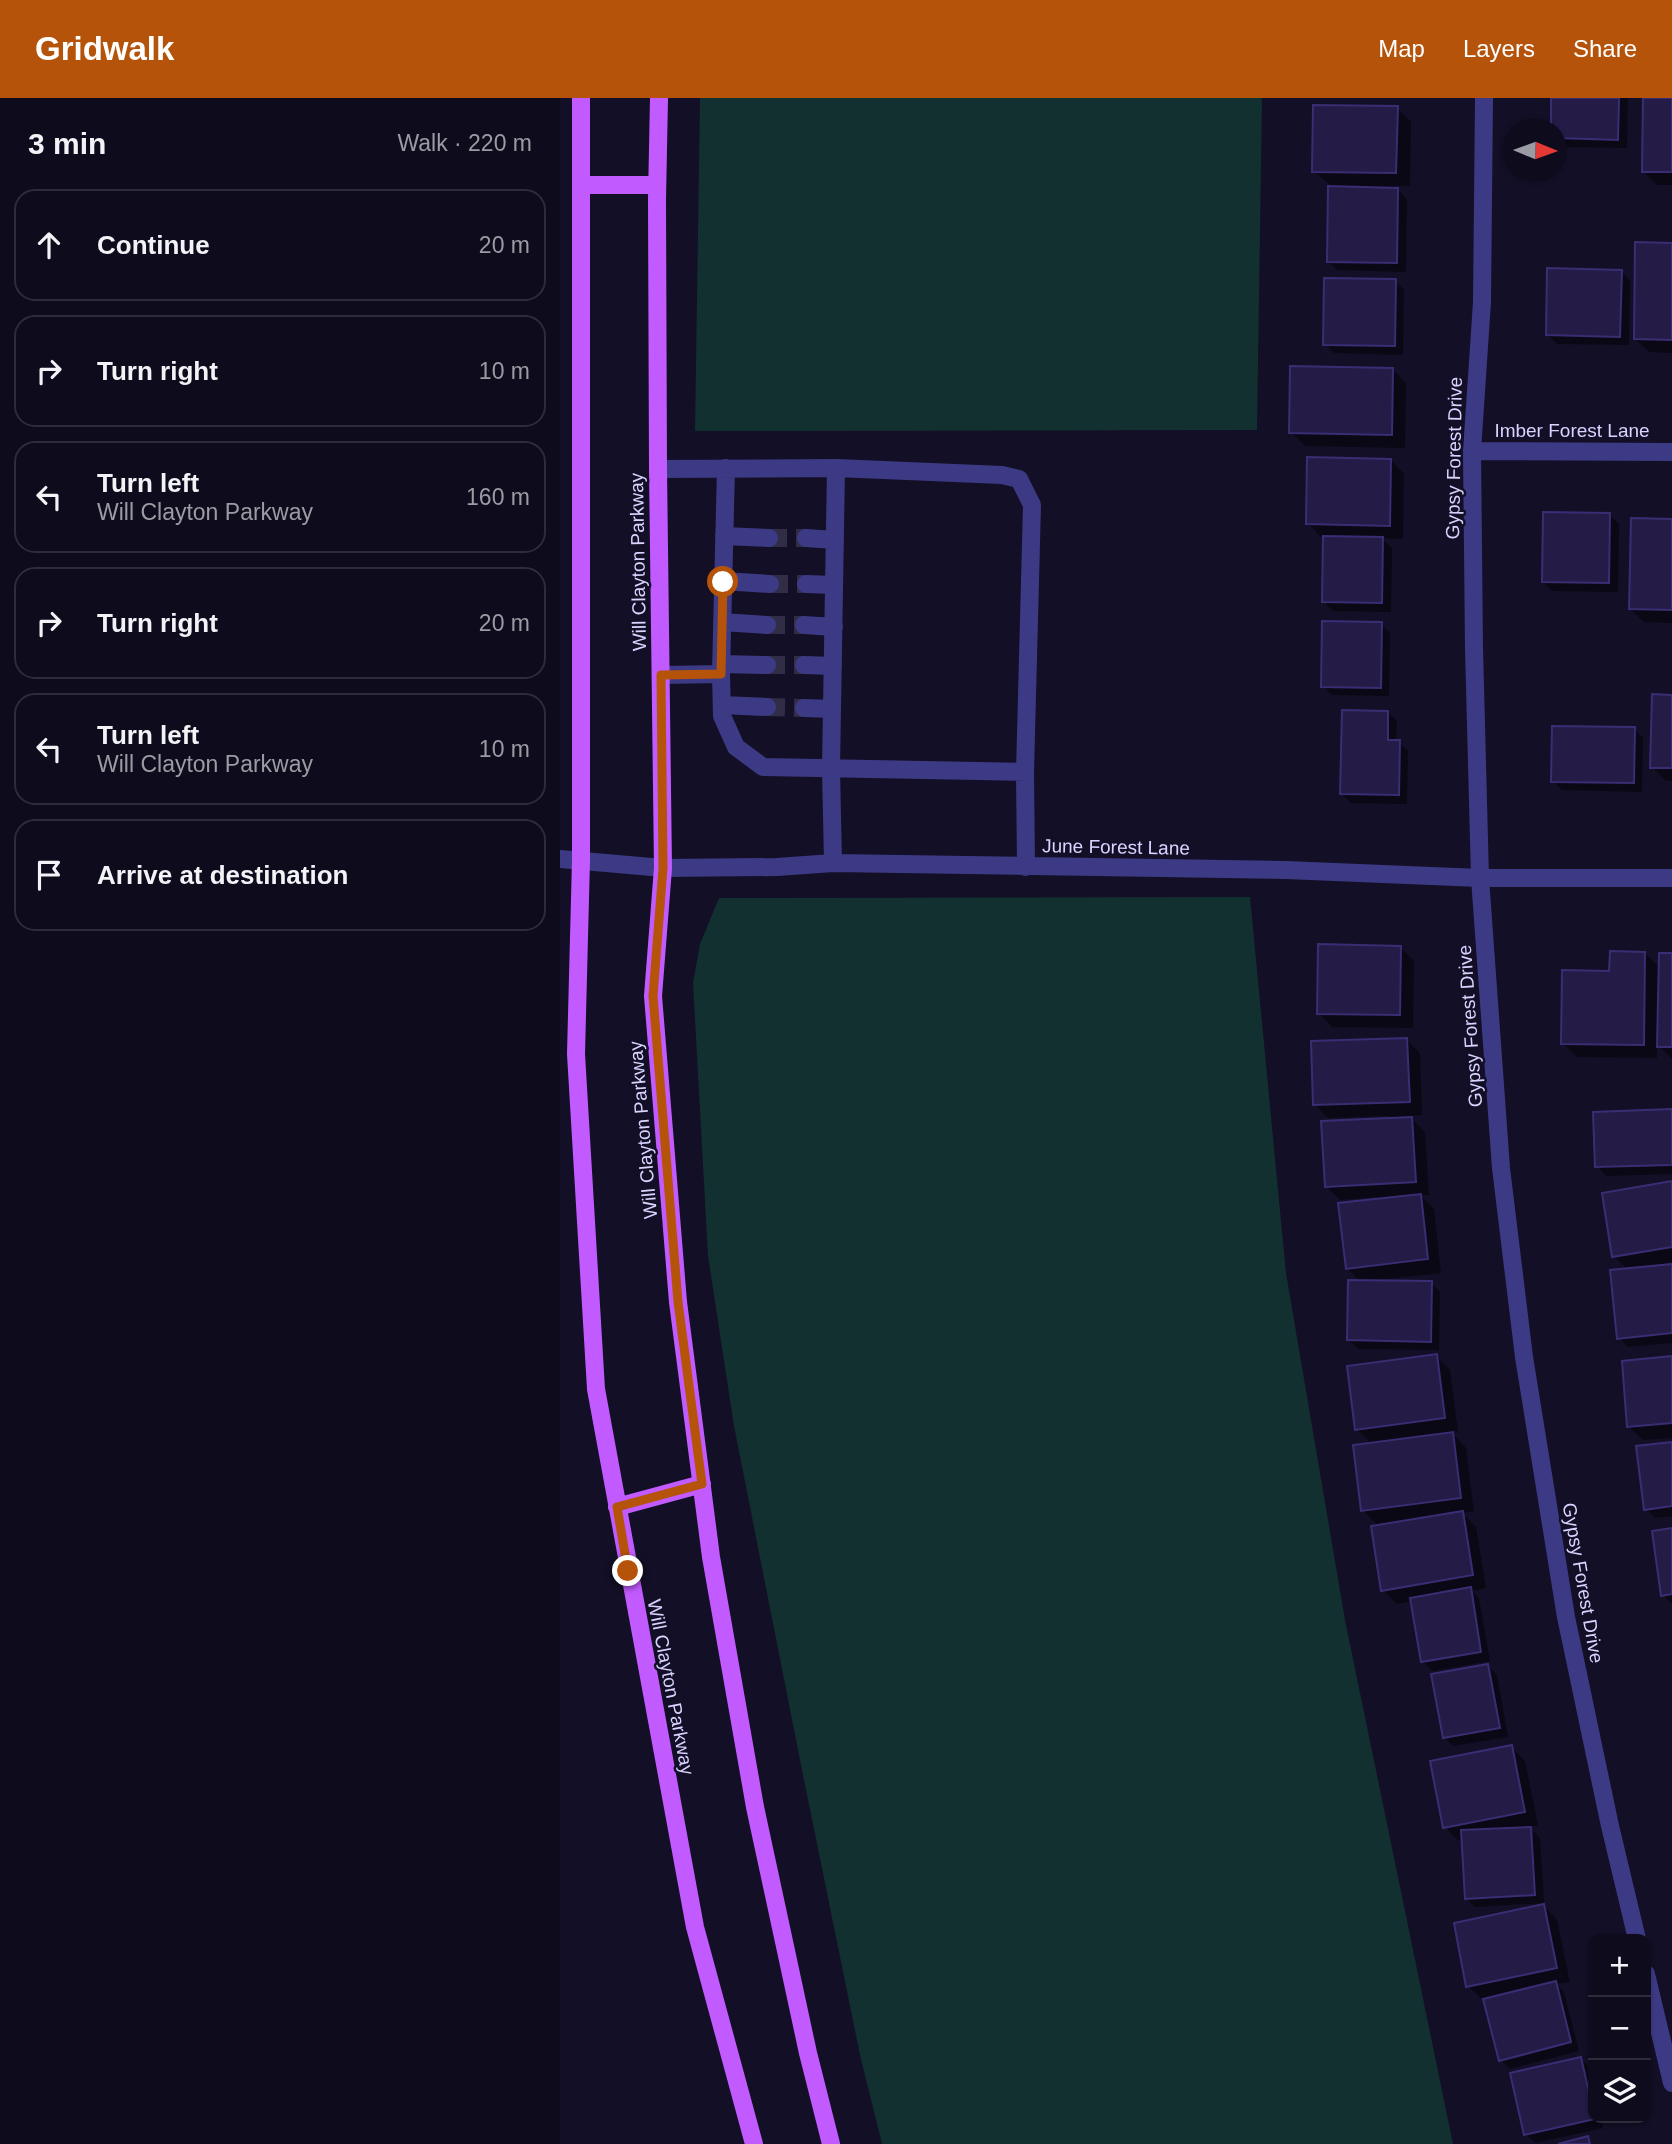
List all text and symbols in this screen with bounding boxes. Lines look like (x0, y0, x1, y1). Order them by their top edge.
text: Gridwalk (35, 30, 174, 67)
text: Map (1378, 35, 1425, 62)
text: Layers (1463, 35, 1535, 62)
text: Share (1573, 35, 1637, 62)
north arrow (1504, 119, 1567, 182)
text: 3 min (28, 127, 106, 160)
text: Walk · 220 m (397, 130, 532, 156)
icon: ahead (30, 226, 68, 264)
text: Continue (97, 230, 210, 260)
text: 20 m (479, 232, 530, 258)
icon: right (30, 352, 68, 390)
text: Turn right (97, 356, 218, 386)
text: 10 m (479, 358, 530, 384)
street label: Gypsy Forest Drive (1442, 377, 1466, 539)
street label: Imber Forest Lane (1494, 420, 1650, 441)
text: Turn left (97, 468, 199, 498)
street label: Will Clayton Parkway (626, 472, 650, 651)
icon: left (30, 478, 68, 516)
text: 160 m (466, 484, 530, 510)
text: Will Clayton Parkway (97, 499, 313, 525)
route start (707, 566, 738, 597)
icon: right (30, 604, 68, 642)
text: Turn right (97, 608, 218, 638)
text: 20 m (479, 610, 530, 636)
text: Turn left (97, 720, 199, 750)
icon: left (30, 730, 68, 768)
text: 10 m (479, 736, 530, 762)
text: Will Clayton Parkway (97, 751, 313, 777)
street label: June Forest Lane (1042, 835, 1190, 859)
icon: arrive (30, 856, 68, 894)
text: Arrive at destination (97, 860, 348, 890)
street label: Gypsy Forest Drive (1454, 944, 1486, 1108)
street label: Will Clayton Parkway (625, 1040, 661, 1220)
street label: Gypsy Forest Drive (1559, 1501, 1607, 1665)
route end (612, 1555, 643, 1586)
street label: Will Clayton Parkway (644, 1597, 698, 1777)
map controls (1588, 1934, 1651, 2123)
button: + (1588, 1934, 1651, 1997)
button: − (1588, 1997, 1651, 2060)
button: layers (1588, 2060, 1651, 2123)

